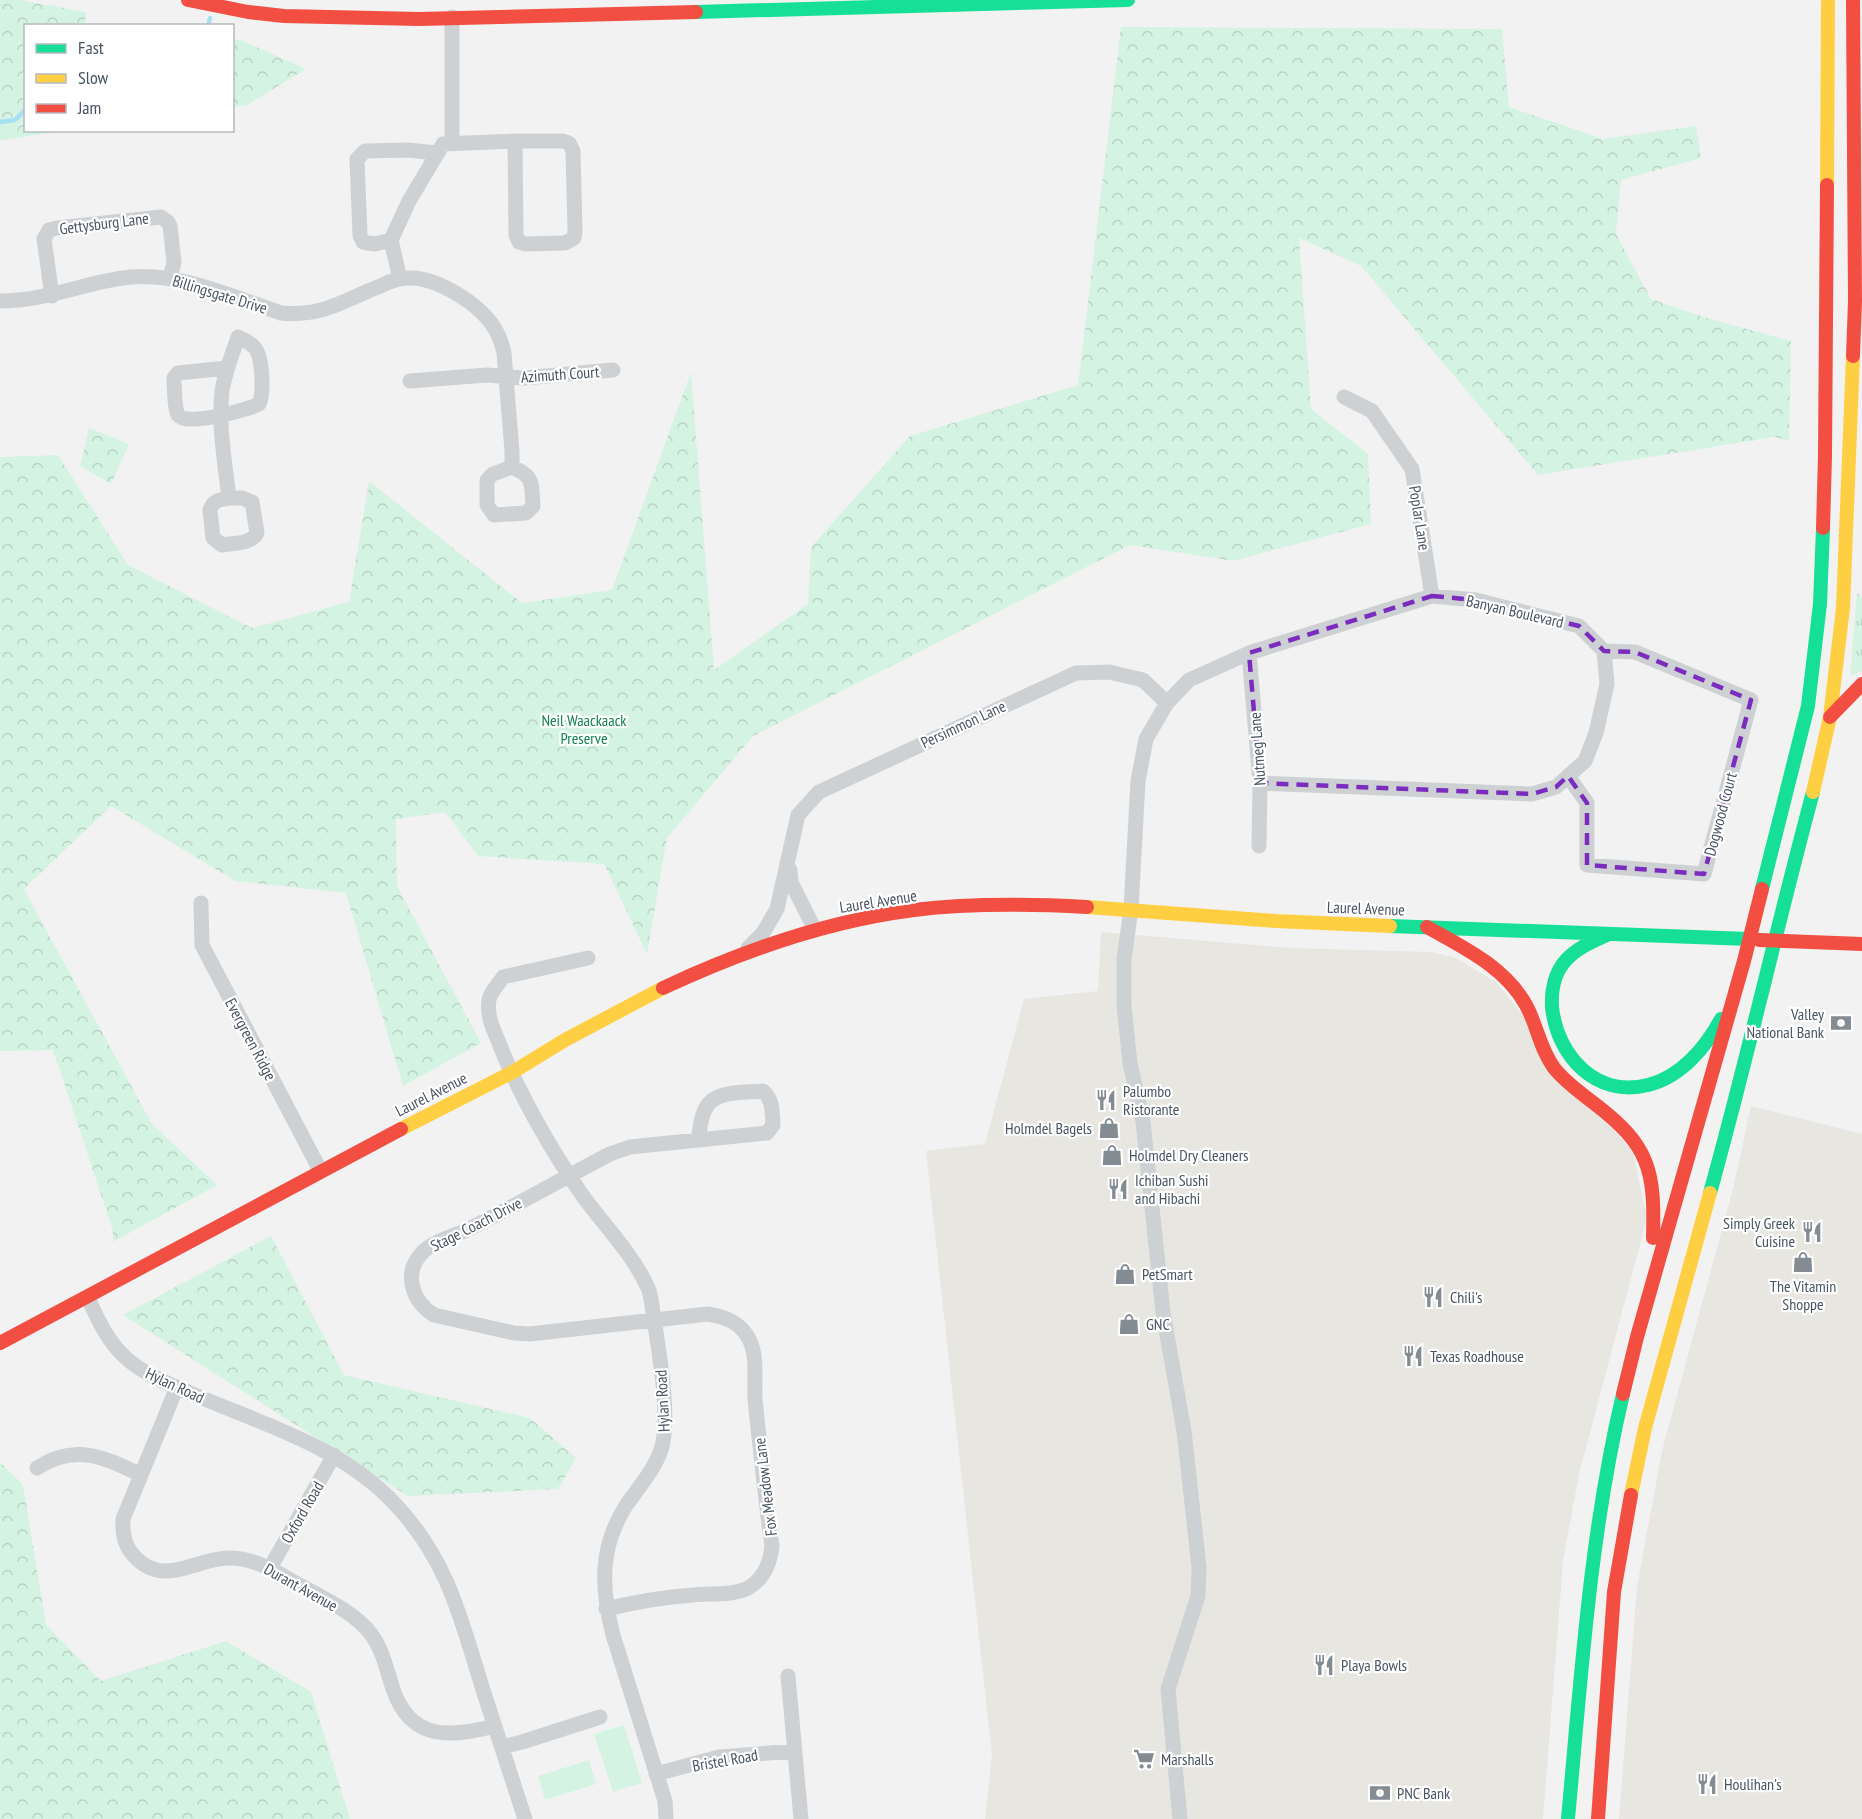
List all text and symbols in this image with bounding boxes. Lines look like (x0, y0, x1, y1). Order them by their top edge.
legend (24, 24, 234, 132)
text: Fast (78, 36, 104, 59)
text: Slow (78, 66, 109, 89)
text: Jam (77, 96, 101, 119)
street label: Gettysburg Lane (58, 208, 150, 238)
street label: Billingsgate Drive (170, 270, 270, 318)
street label: Azimuth Court (520, 361, 601, 387)
street label: Poplar Lane (1405, 484, 1435, 552)
street label: Banyan Boulevard (1464, 590, 1566, 632)
street label: Persimmon Lane (917, 696, 1009, 752)
park label: Neil Waackaack Preserve (541, 710, 627, 748)
street label: Nutmeg Lane (1244, 712, 1270, 786)
street label: Dogwood Court (1699, 770, 1741, 858)
street label: Laurel Avenue (838, 885, 918, 917)
street label: Laurel Avenue (1327, 897, 1405, 919)
street label: Evergreen Ridge (221, 994, 281, 1084)
place label: Valley National Bank (1746, 1004, 1825, 1042)
bank icon: Valley National Bank (1829, 1011, 1853, 1035)
street label: Laurel Avenue (392, 1067, 470, 1121)
place label: Palumbo Ristorante (1123, 1081, 1179, 1119)
restaurant icon: Palumbo Ristorante (1094, 1088, 1118, 1112)
shop icon: Holmdel Bagels (1097, 1116, 1121, 1140)
place label: Holmdel Bagels (1005, 1118, 1092, 1138)
shop icon: Holmdel Dry Cleaners (1100, 1143, 1124, 1167)
place label: Holmdel Dry Cleaners (1129, 1145, 1249, 1165)
place label: Ichiban Sushi and Hibachi (1135, 1170, 1208, 1208)
restaurant icon: Ichiban Sushi and Hibachi (1106, 1177, 1130, 1201)
street label: Stage Coach Drive (427, 1192, 525, 1256)
place label: Simply Greek Cuisine (1723, 1213, 1796, 1251)
restaurant icon: Simply Greek Cuisine (1800, 1220, 1824, 1244)
shop icon: The Vitamin Shoppe (1791, 1250, 1815, 1274)
shop icon: PetSmart (1113, 1262, 1137, 1286)
place label: PetSmart (1142, 1264, 1193, 1284)
place label: The Vitamin Shoppe (1770, 1276, 1836, 1314)
restaurant icon: Chili's (1421, 1285, 1445, 1309)
place label: Chili's (1450, 1287, 1483, 1307)
shop icon: GNC (1117, 1312, 1141, 1336)
place label: GNC (1146, 1314, 1170, 1334)
restaurant icon: Texas Roadhouse (1401, 1344, 1425, 1368)
place label: Texas Roadhouse (1430, 1346, 1524, 1366)
street label: Hylan Road (142, 1363, 208, 1407)
street label: Hylan Road (650, 1369, 674, 1433)
street label: Fox Meadow Lane (749, 1437, 781, 1537)
street label: Oxford Road (276, 1478, 328, 1546)
street label: Durant Avenue (261, 1559, 341, 1615)
restaurant icon: Playa Bowls (1312, 1653, 1336, 1677)
place label: Playa Bowls (1341, 1655, 1407, 1675)
street label: Bristel Road (691, 1744, 759, 1776)
supermarket icon: Marshalls (1132, 1747, 1156, 1771)
place label: Marshalls (1161, 1749, 1214, 1769)
restaurant icon: Houlihan's (1695, 1772, 1719, 1796)
place label: Houlihan's (1724, 1774, 1782, 1794)
bank icon: PNC Bank (1368, 1781, 1392, 1805)
place label: PNC Bank (1397, 1783, 1451, 1803)

